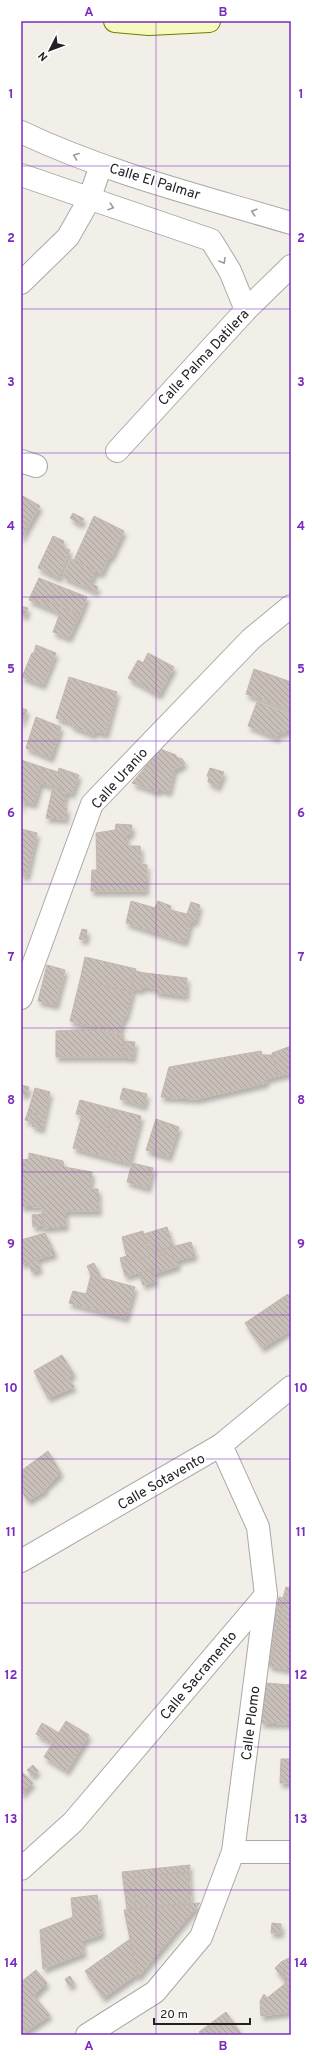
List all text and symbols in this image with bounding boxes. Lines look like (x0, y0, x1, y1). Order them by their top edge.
text: A (84, 5, 94, 21)
text: B (219, 5, 228, 21)
north arrow (30, 30, 70, 70)
text: N (35, 48, 51, 64)
text: 1 (8, 87, 14, 103)
text: 1 (298, 87, 304, 103)
one-way arrow (73, 152, 80, 160)
street label: Calle El Palmar (107, 161, 203, 205)
one-way arrow (107, 202, 114, 211)
one-way arrow (250, 208, 257, 217)
text: 2 (7, 231, 15, 247)
text: 2 (297, 231, 305, 247)
one-way arrow (219, 257, 226, 264)
street label: Calle Palma Datilera (155, 306, 253, 410)
text: 3 (7, 375, 15, 391)
text: 3 (297, 375, 305, 391)
text: 4 (7, 519, 15, 535)
text: 4 (297, 519, 305, 535)
text: 5 (7, 662, 15, 678)
text: 5 (297, 662, 305, 678)
street label: Calle Uranio (88, 745, 152, 813)
text: 6 (7, 806, 15, 822)
text: 6 (297, 806, 305, 822)
text: 7 (8, 950, 15, 966)
text: 7 (298, 950, 305, 966)
text: 8 (7, 1093, 15, 1109)
text: 8 (297, 1093, 305, 1109)
text: 9 (7, 1237, 15, 1253)
text: 9 (297, 1237, 305, 1253)
text: 10 (4, 1381, 18, 1397)
text: 10 (294, 1381, 308, 1397)
street label: Calle Sotavento (115, 1450, 209, 1514)
text: 11 (6, 1525, 16, 1541)
text: 11 (296, 1525, 306, 1541)
street label: Calle Sacramento (157, 1628, 241, 1724)
text: 12 (4, 1668, 18, 1684)
text: 12 (294, 1668, 308, 1684)
street label: Calle Plomo (239, 1685, 264, 1761)
text: 13 (5, 1812, 18, 1828)
text: 13 (295, 1812, 308, 1828)
text: 14 (4, 1956, 18, 1972)
text: 14 (294, 1956, 308, 1972)
scale bar (154, 2000, 250, 2026)
text: 20 m (160, 2007, 188, 2023)
text: A (84, 2039, 94, 2055)
text: B (219, 2039, 228, 2055)

